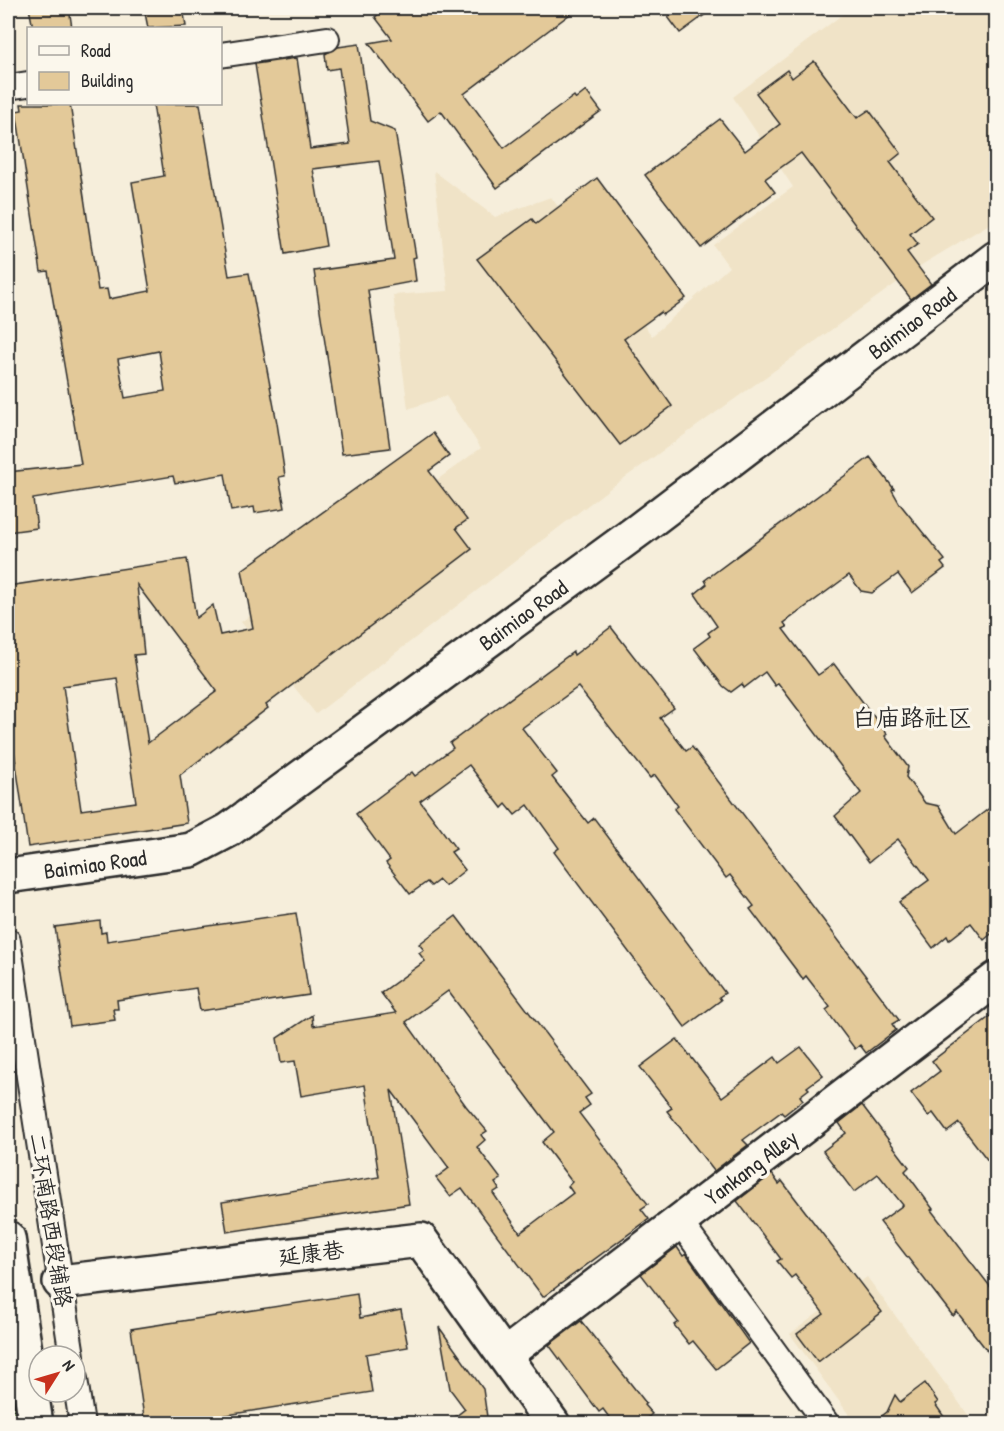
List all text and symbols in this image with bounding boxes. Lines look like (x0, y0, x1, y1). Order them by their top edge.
legend (27, 27, 222, 105)
text: Road (81, 38, 111, 63)
text: Building (81, 68, 133, 93)
street label: Baimiao Road (862, 280, 963, 366)
street label: Baimiao Road (472, 572, 574, 657)
district label: 白庙路社区 (852, 701, 972, 733)
street label: Baimiao Road (42, 842, 149, 886)
street label: Yankang Alley (698, 1122, 804, 1212)
street label: 二环南路西段辅路 (22, 1131, 80, 1309)
street label: 延康巷 (276, 1234, 346, 1272)
north arrow (27, 1344, 87, 1404)
text: N (58, 1355, 81, 1375)

